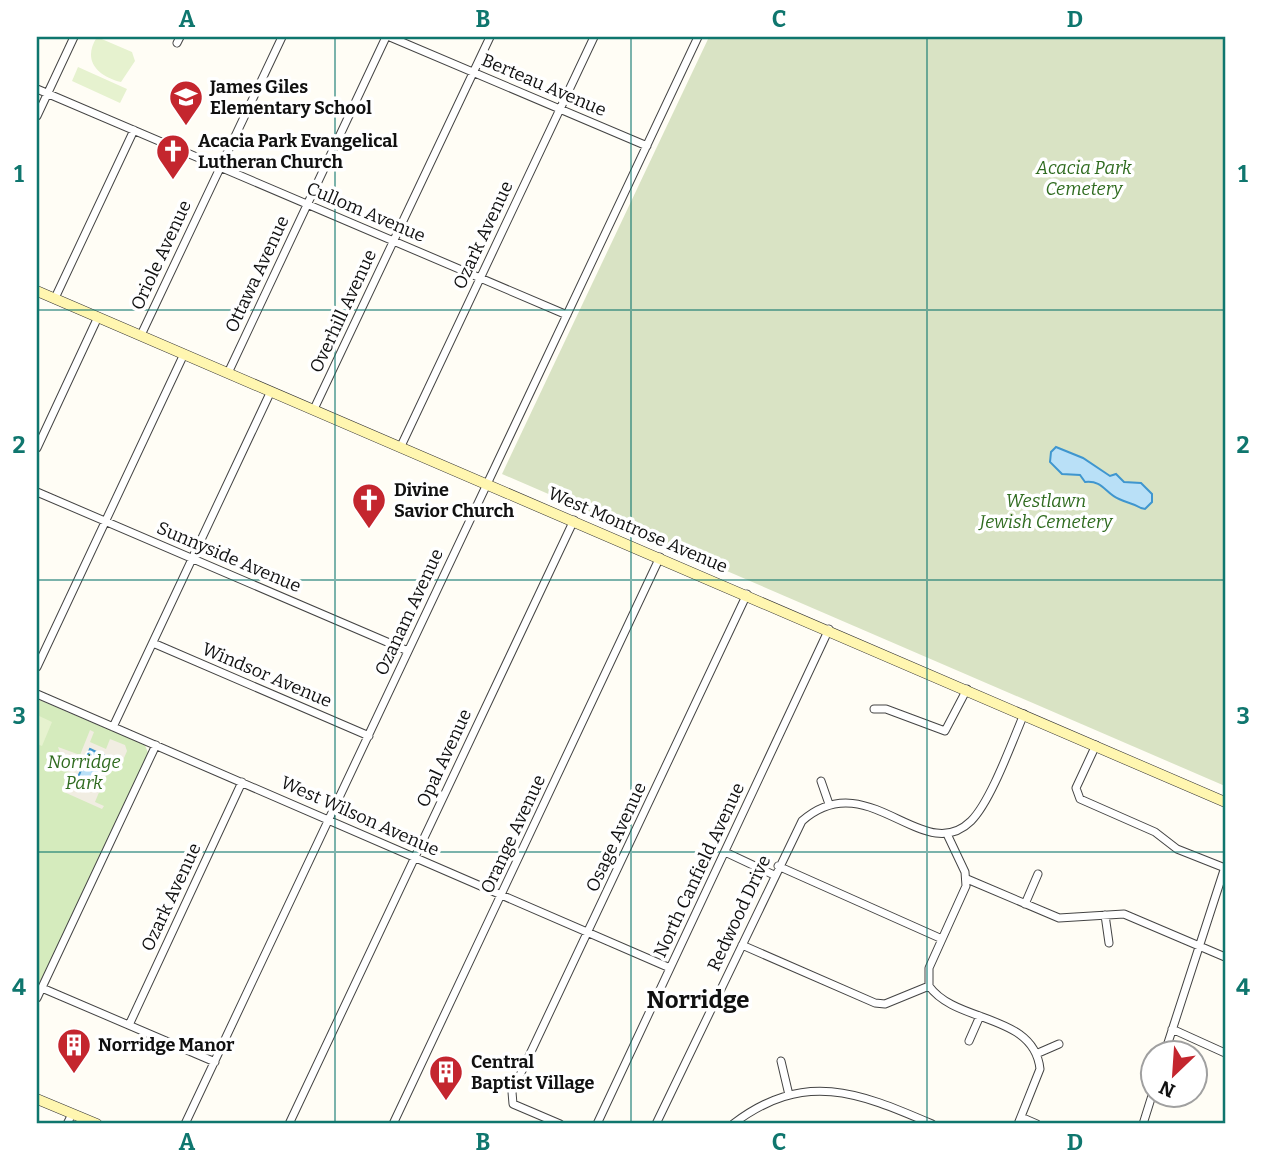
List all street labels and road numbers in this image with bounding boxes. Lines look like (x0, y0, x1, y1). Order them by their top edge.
street label: Berteau Avenue (478, 49, 610, 121)
street label: Cullom Avenue (303, 177, 429, 247)
street label: Ozark Avenue (448, 177, 518, 293)
street label: Oriole Avenue (126, 197, 196, 313)
street label: Ottawa Avenue (220, 212, 294, 336)
street label: Overhill Avenue (305, 246, 381, 376)
street label: West Montrose Avenue (545, 482, 731, 578)
street label: Sunnyside Avenue (154, 517, 304, 597)
street label: Ozanam Avenue (370, 545, 448, 679)
street label: Windsor Avenue (199, 638, 335, 712)
street label: Opal Avenue (412, 705, 476, 811)
street label: West Wilson Avenue (277, 771, 443, 861)
street label: Orange Avenue (476, 771, 550, 897)
street label: Osage Avenue (581, 779, 651, 895)
street label: North Canfield Avenue (649, 779, 749, 961)
street label: Ozark Avenue (136, 839, 206, 955)
street label: Redwood Drive (703, 852, 775, 974)

